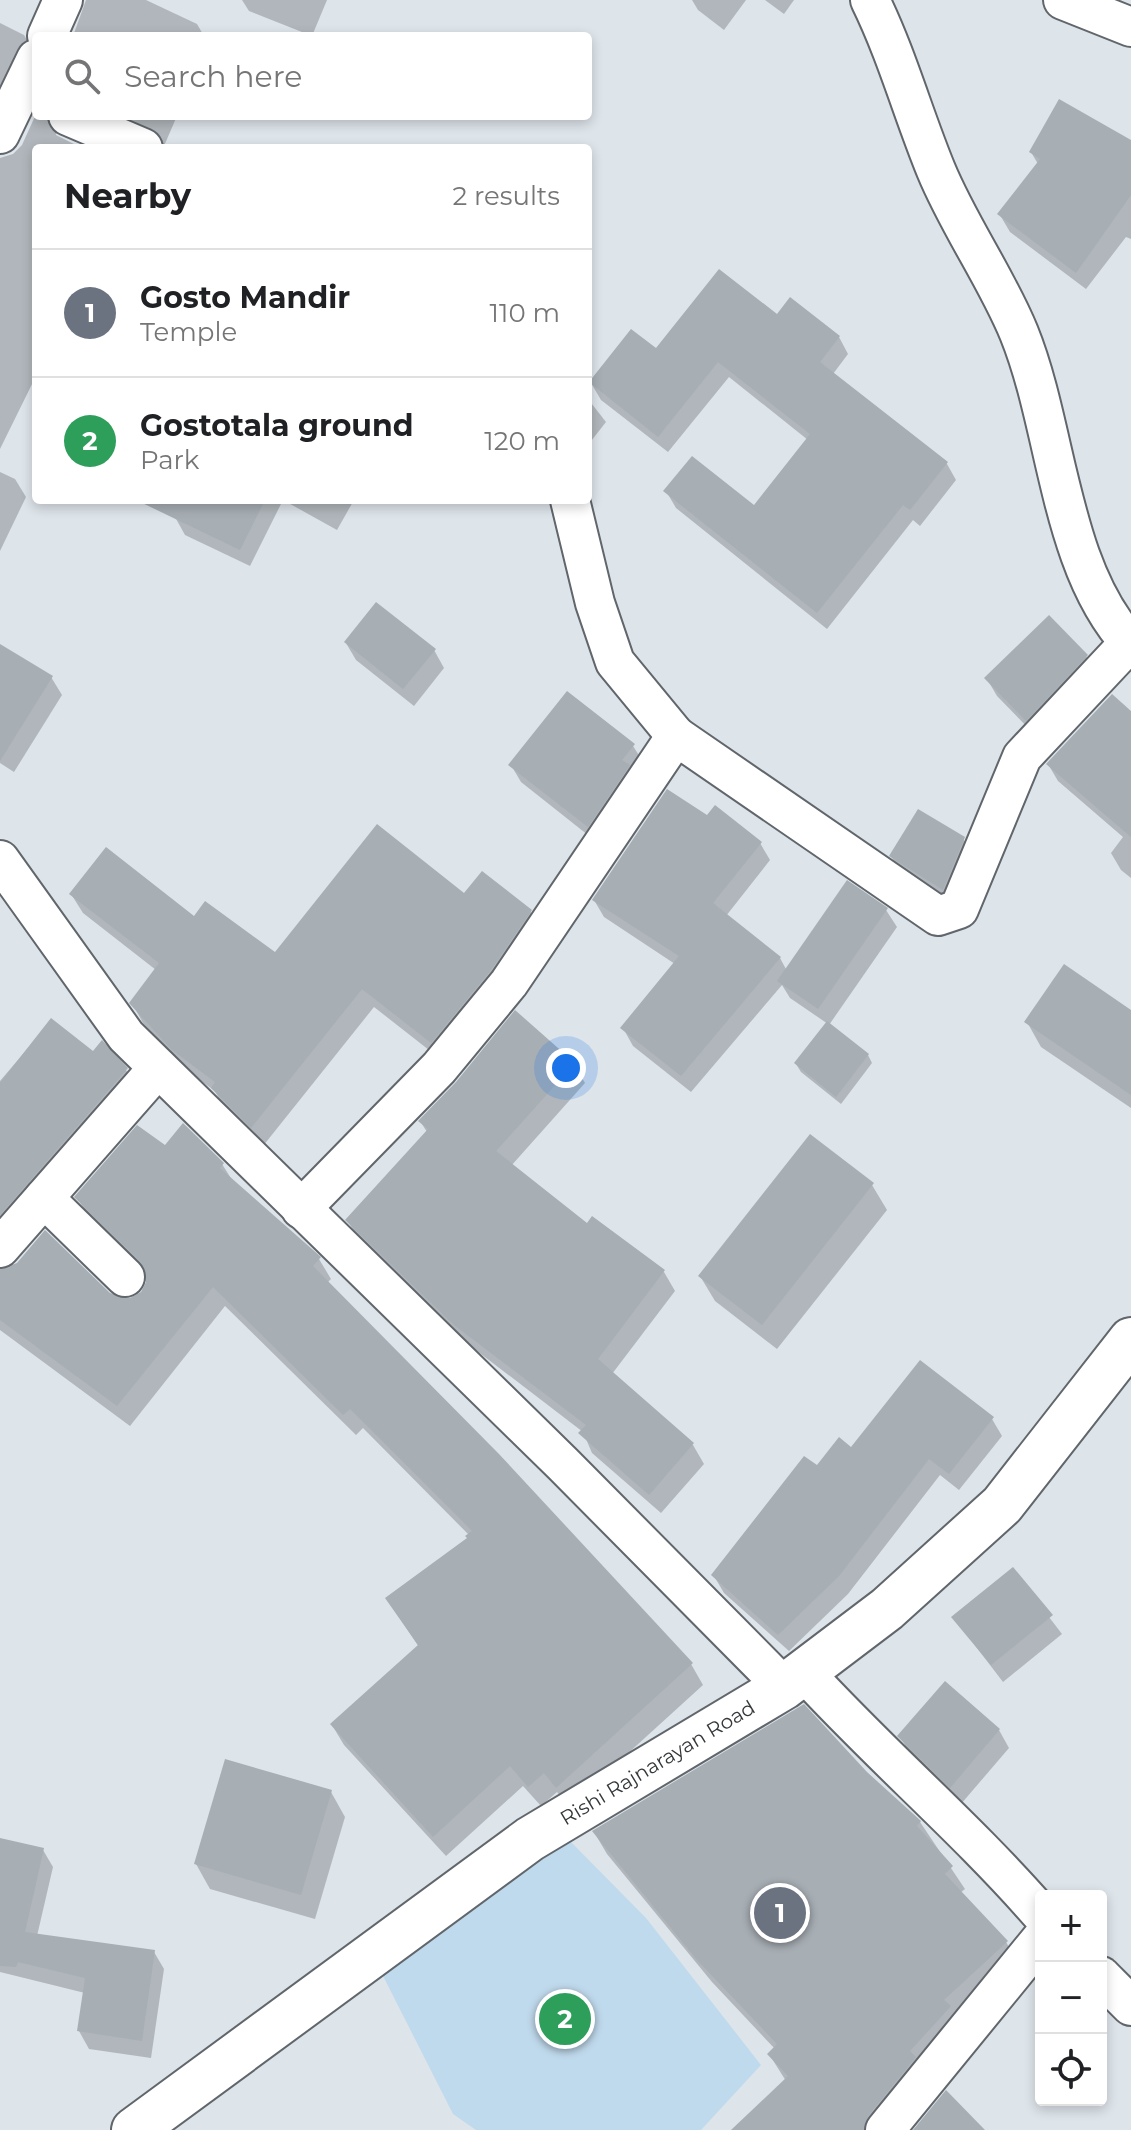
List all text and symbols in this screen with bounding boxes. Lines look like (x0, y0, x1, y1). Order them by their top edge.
search box (32, 32, 592, 120)
icon: search (60, 54, 104, 98)
text: Search here (124, 58, 302, 95)
text: Nearby (64, 175, 191, 217)
text: 2 results (452, 180, 560, 212)
text: Gosto Mandir (140, 279, 350, 316)
text: 1 (85, 297, 95, 329)
text: 110 m (490, 297, 560, 329)
text: Temple (140, 316, 237, 348)
text: Gostotala ground (140, 407, 414, 444)
text: 2 (82, 425, 98, 457)
text: 120 m (484, 425, 560, 457)
text: Park (140, 444, 199, 476)
your location (546, 1048, 586, 1088)
street label: Rishi Rajnarayan Road (556, 1695, 759, 1830)
pin: 1 (754, 1883, 806, 1943)
map controls (1035, 1890, 1107, 2106)
button: + (1035, 1890, 1107, 1962)
button: − (1035, 1962, 1107, 2034)
pin: 2 (539, 1989, 591, 2049)
button: locate (1035, 2034, 1107, 2106)

